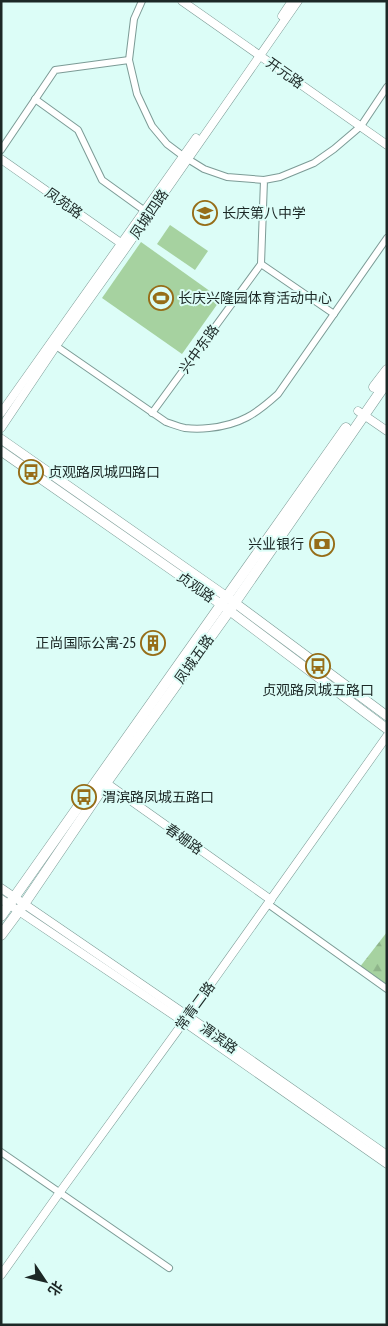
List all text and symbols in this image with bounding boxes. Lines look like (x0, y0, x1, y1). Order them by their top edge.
street label: 开元路 (263, 54, 307, 92)
street label: 凤苑路 (42, 184, 86, 222)
street label: 凤城四路 (127, 186, 171, 242)
school or university icon: 长庆第八中学 (192, 200, 218, 226)
place label: 长庆第八中学 (222, 205, 306, 221)
sports icon: 长庆兴隆园体育活动中心 (148, 285, 174, 311)
place label: 长庆兴隆园体育活动中心 (178, 290, 332, 306)
street label: 兴中东路 (176, 322, 222, 376)
bus stop icon: 贞观路凤城四路口 (18, 459, 44, 485)
place label: 贞观路凤城四路口 (48, 464, 160, 480)
bank icon: 兴业银行 (309, 531, 335, 557)
place label: 兴业银行 (248, 536, 304, 552)
street label: 贞观路 (174, 568, 218, 606)
building icon: 正尚国际公寓-25 (140, 630, 166, 656)
street label: 凤城五路 (171, 631, 217, 687)
place label: 正尚国际公寓-25 (35, 635, 136, 651)
bus stop icon: 贞观路凤城五路口 (305, 653, 331, 679)
place label: 贞观路凤城五路口 (262, 682, 374, 698)
bus stop icon: 渭滨路凤城五路口 (71, 784, 97, 810)
place label: 渭滨路凤城五路口 (102, 789, 214, 805)
street label: 春姗路 (162, 820, 206, 858)
street label: 常青二路 (172, 979, 218, 1033)
street label: 渭滨路 (197, 1019, 241, 1057)
north arrow (20, 1256, 70, 1306)
text: 北 (45, 1278, 66, 1299)

